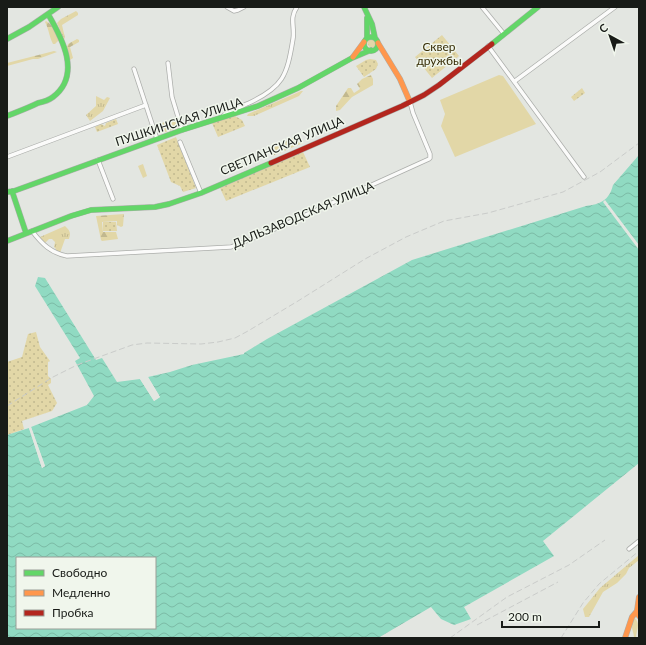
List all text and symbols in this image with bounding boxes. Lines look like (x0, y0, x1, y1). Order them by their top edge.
north arrow (590, 16, 630, 56)
text: С (596, 20, 611, 35)
park label: Сквер дружбы (416, 39, 462, 68)
street label: ПУШКИНСКАЯ УЛИЦА (113, 94, 245, 149)
street label: СВЕТЛАНСКАЯ УЛИЦА (218, 112, 347, 178)
street label: ДАЛЬЗАВОДСКАЯ УЛИЦА (230, 178, 377, 251)
legend (16, 557, 156, 629)
text: Свободно (52, 565, 108, 580)
text: Медленно (52, 585, 111, 600)
scale bar (502, 603, 599, 629)
text: Пробка (52, 605, 93, 620)
text: 200 m (508, 609, 542, 624)

